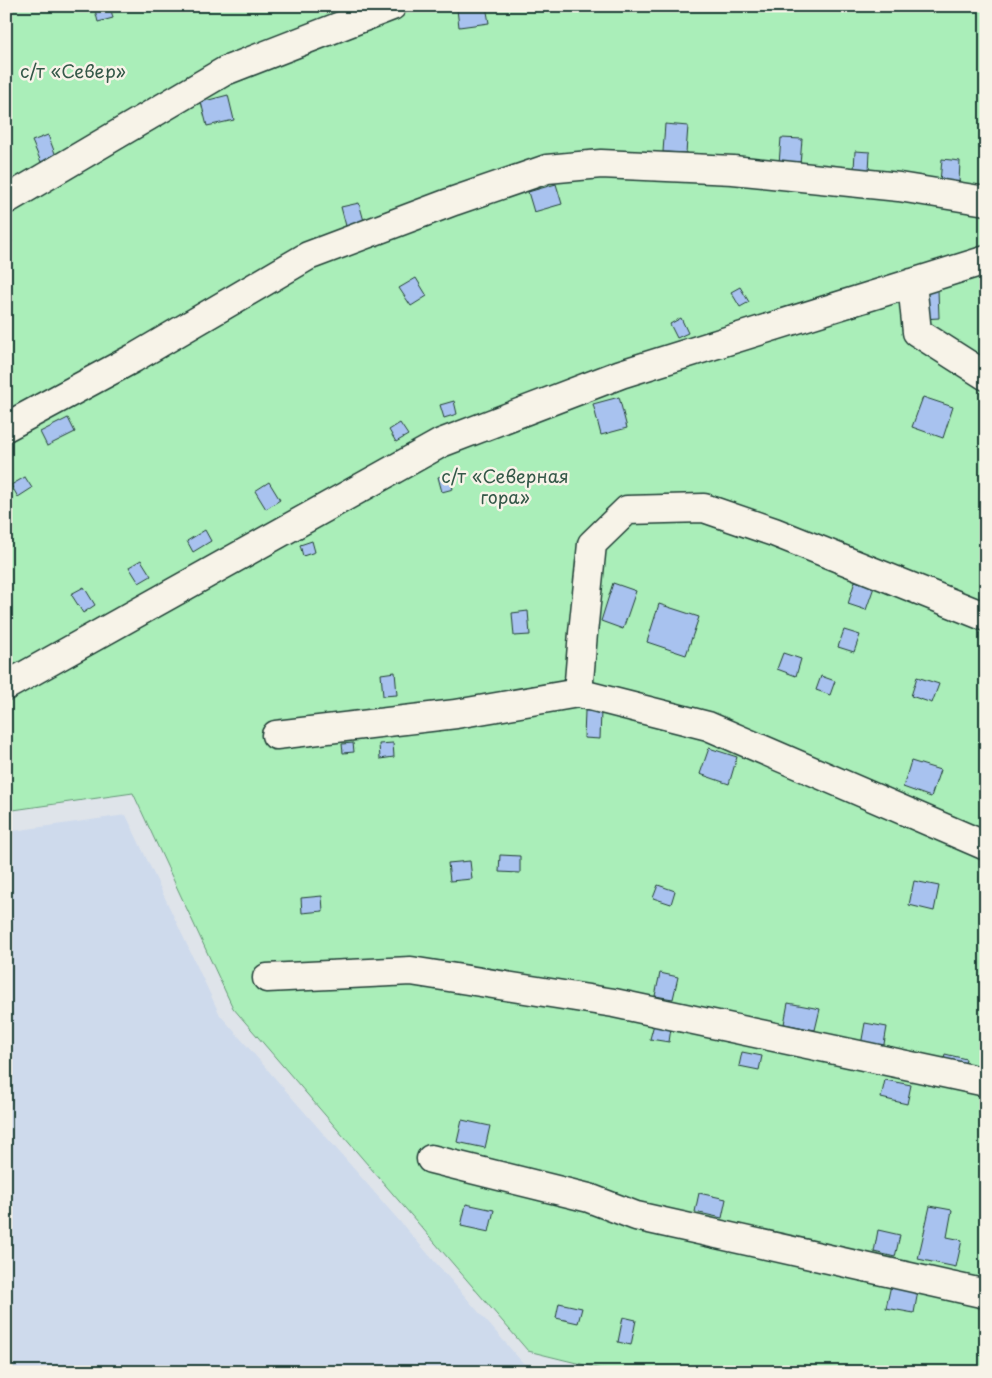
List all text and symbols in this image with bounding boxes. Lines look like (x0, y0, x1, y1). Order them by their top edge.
park label: с/т «Север» (20, 57, 126, 84)
park label: с/т «Северная гора» (441, 462, 569, 510)

